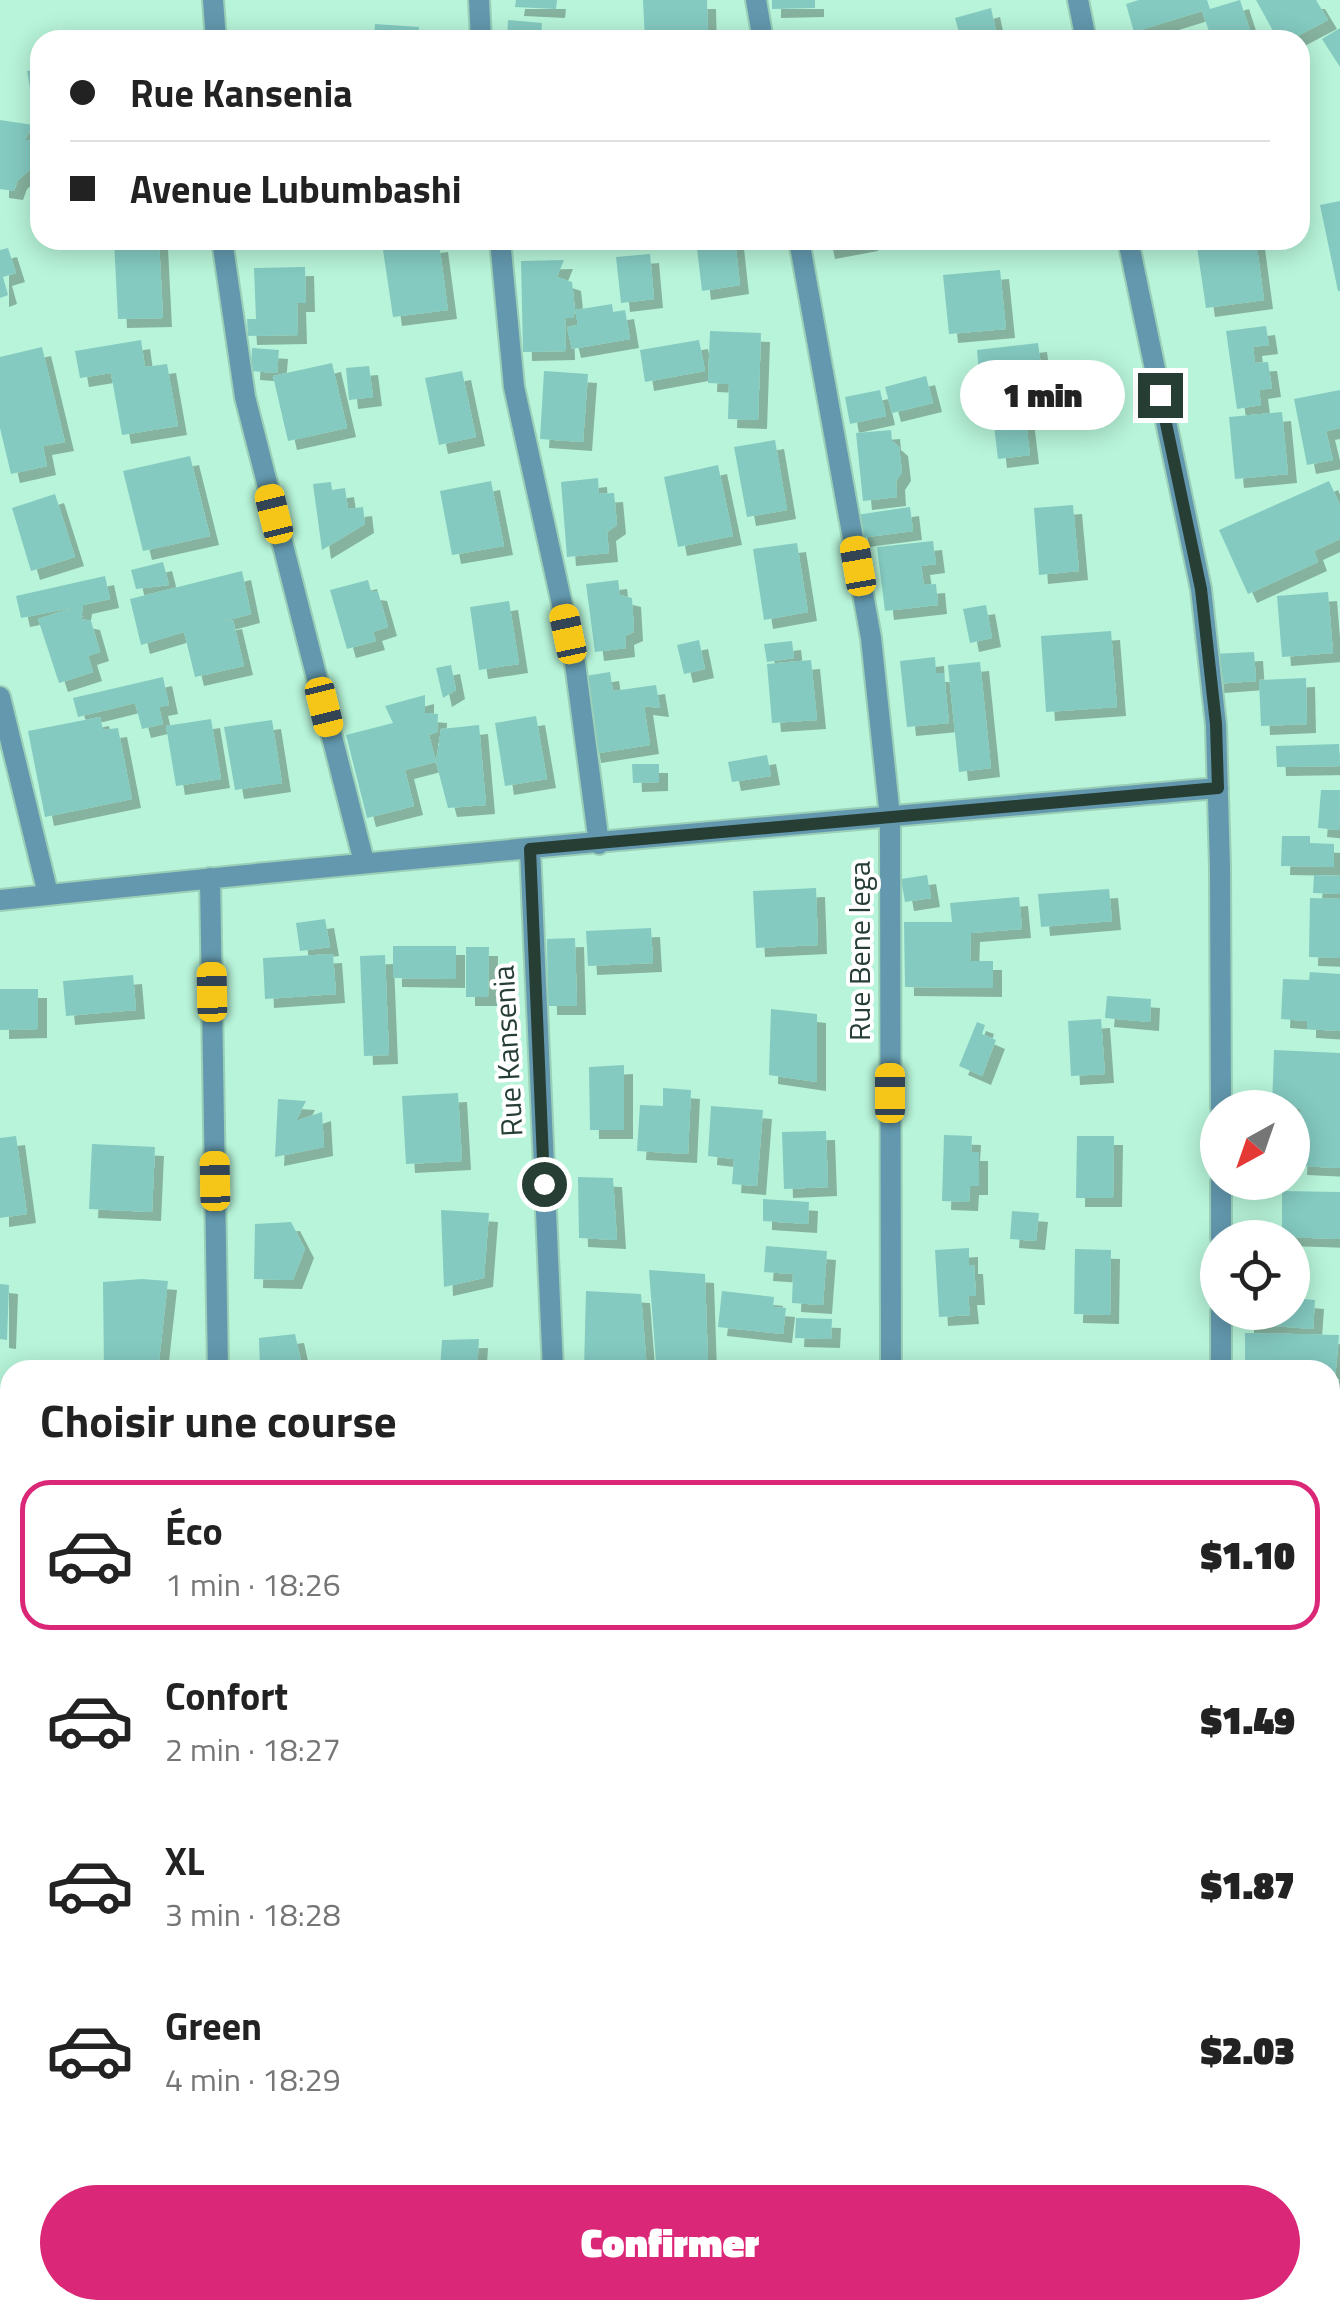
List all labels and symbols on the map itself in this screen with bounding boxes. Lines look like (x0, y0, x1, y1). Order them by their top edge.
callout: 1 min (960, 360, 1125, 430)
route end (1138, 373, 1183, 418)
car (252, 481, 296, 547)
car (838, 534, 878, 598)
car (547, 602, 589, 666)
car (302, 674, 346, 740)
street label: Rue Bene lega (836, 861, 882, 1041)
car (196, 962, 228, 1022)
street label: Rue Kansenia (480, 964, 534, 1138)
car (875, 1063, 905, 1123)
north arrow (1200, 1090, 1310, 1200)
car (199, 1151, 231, 1211)
route start (522, 1162, 567, 1207)

